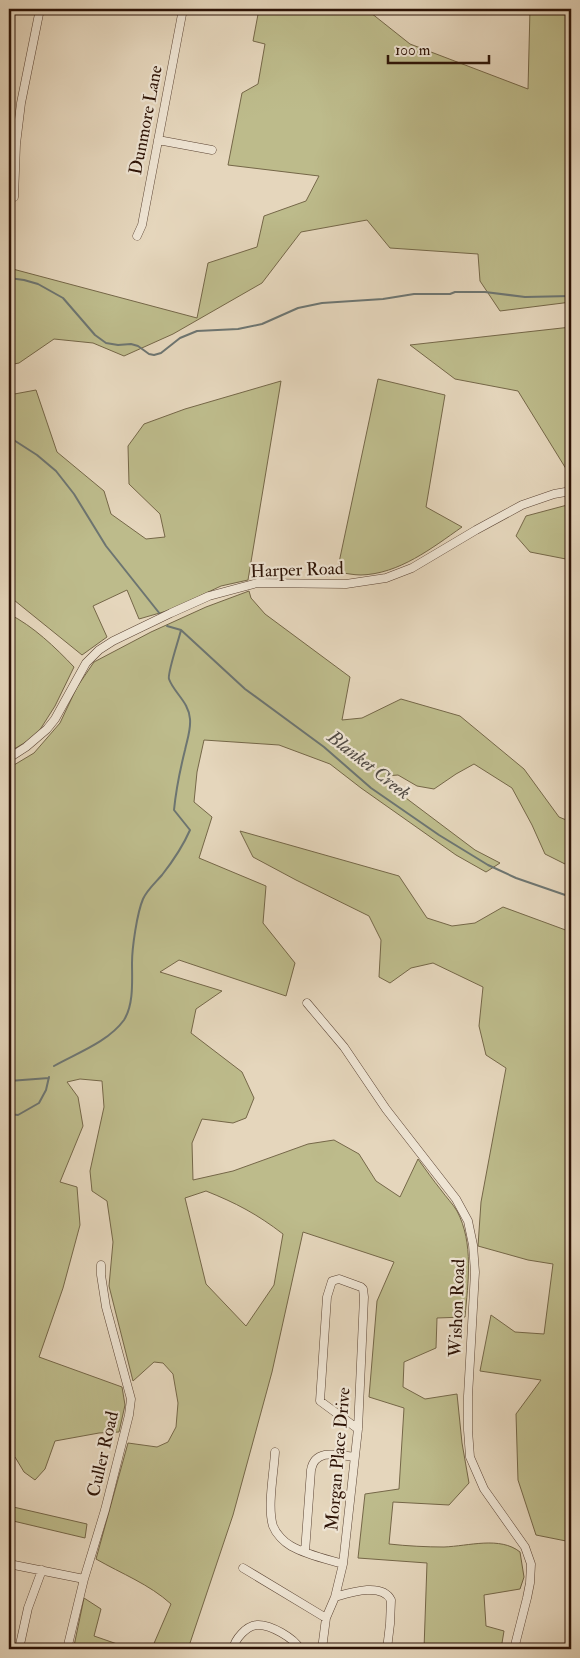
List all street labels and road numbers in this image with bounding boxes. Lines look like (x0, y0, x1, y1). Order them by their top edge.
street label: Dunmore Lane (124, 63, 168, 177)
street label: Harper Road (250, 557, 344, 583)
street label: Wishon Road (444, 1258, 470, 1358)
street label: Morgan Place Drive (320, 1386, 356, 1532)
street label: Culler Road (82, 1409, 124, 1499)

